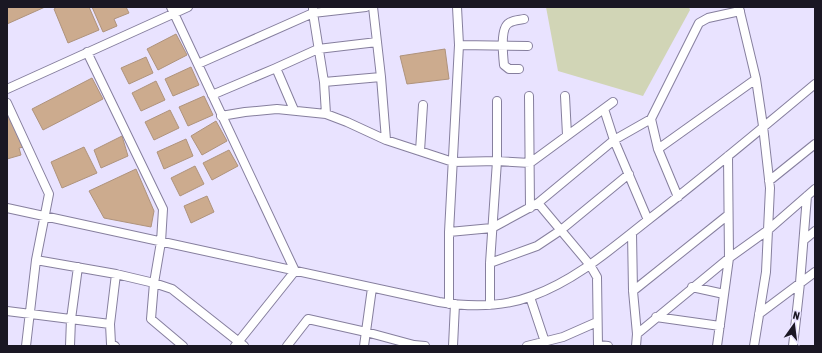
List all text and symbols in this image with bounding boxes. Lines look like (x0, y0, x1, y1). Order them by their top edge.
north arrow (774, 305, 814, 345)
text: N (792, 309, 801, 322)

